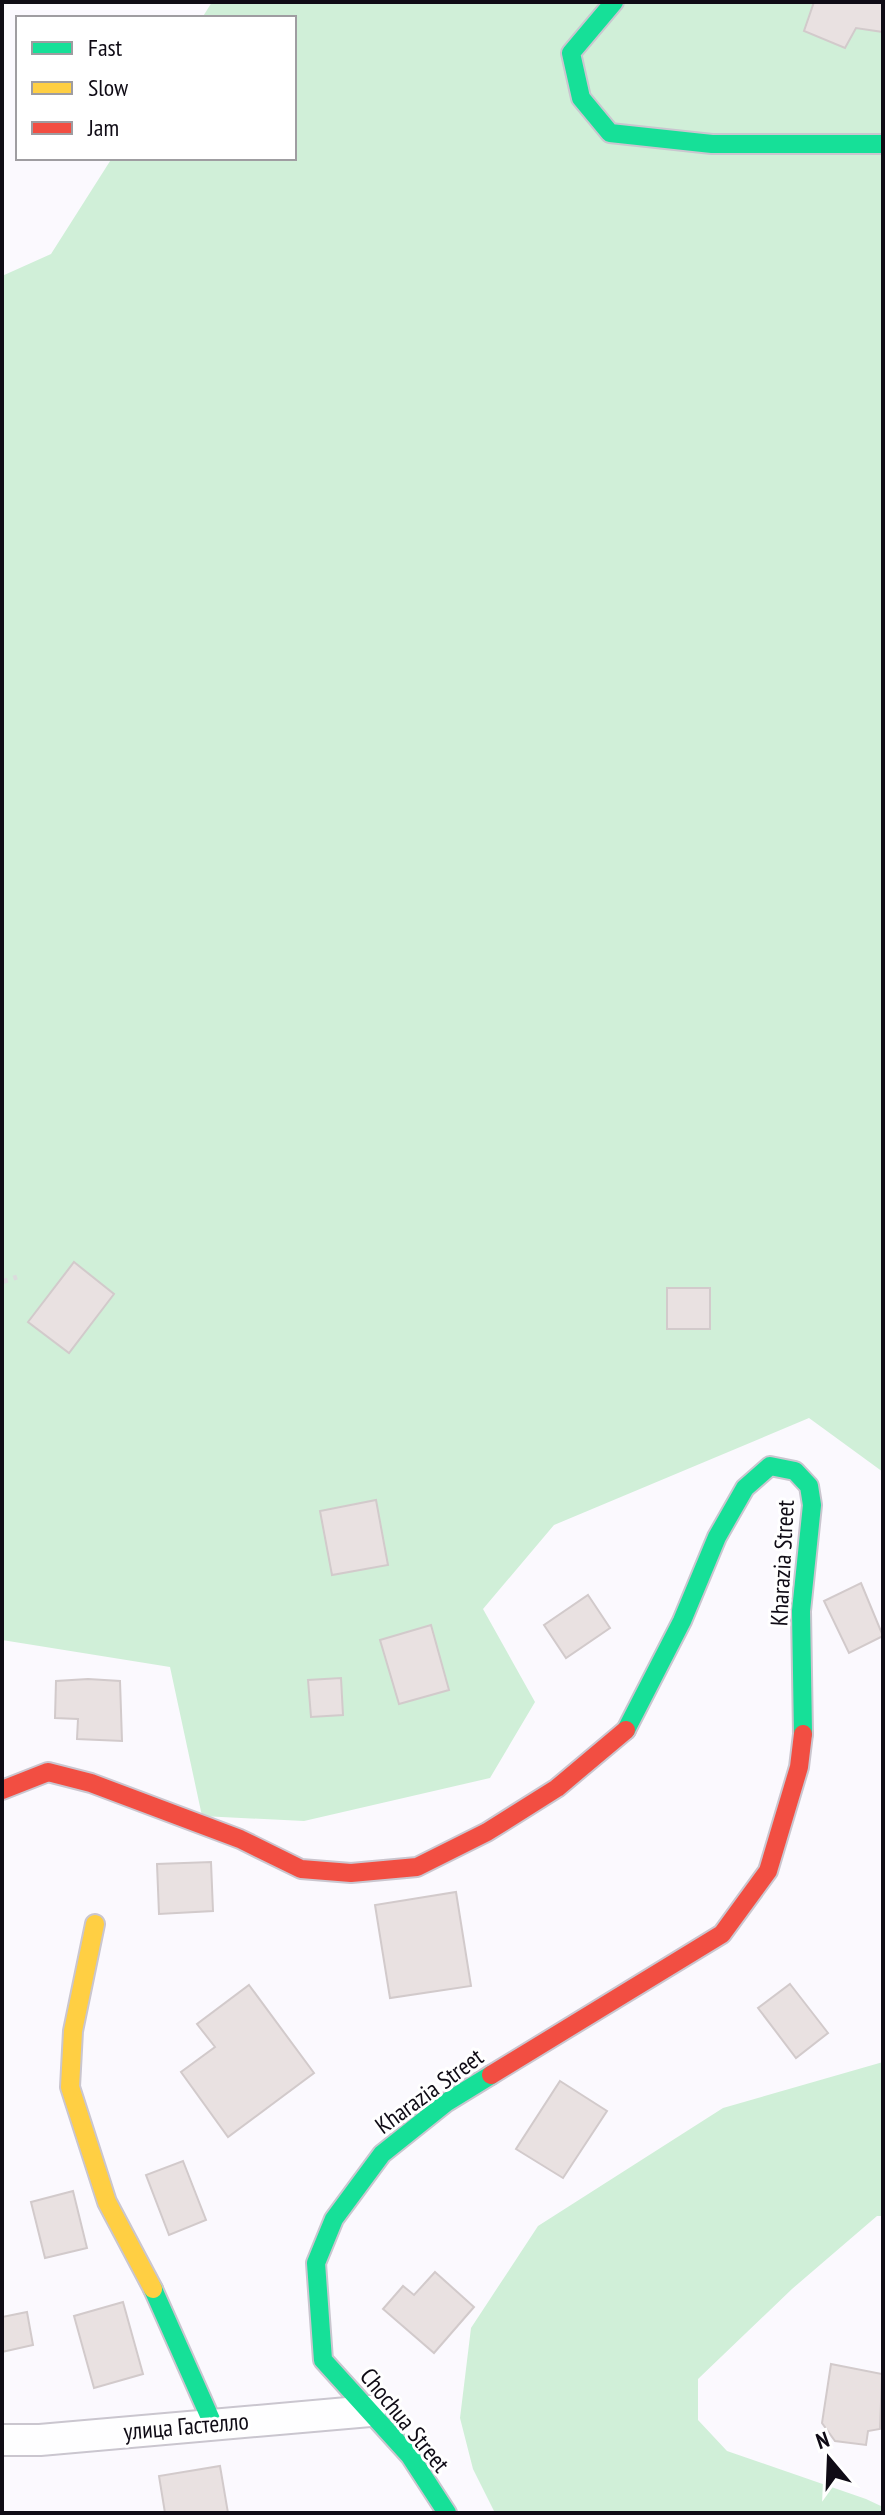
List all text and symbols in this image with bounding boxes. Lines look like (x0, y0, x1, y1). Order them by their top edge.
legend (16, 16, 296, 160)
text: Fast (88, 32, 123, 63)
text: Slow (88, 72, 129, 103)
text: Jam (87, 112, 119, 143)
street label: Kharazia Street (763, 1499, 801, 1627)
street label: Kharazia Street (369, 2041, 490, 2141)
street label: Chochua Street (353, 2361, 457, 2479)
street label: улица Гастелло (122, 2405, 250, 2447)
north arrow (789, 2419, 869, 2499)
text: N (812, 2425, 833, 2455)

